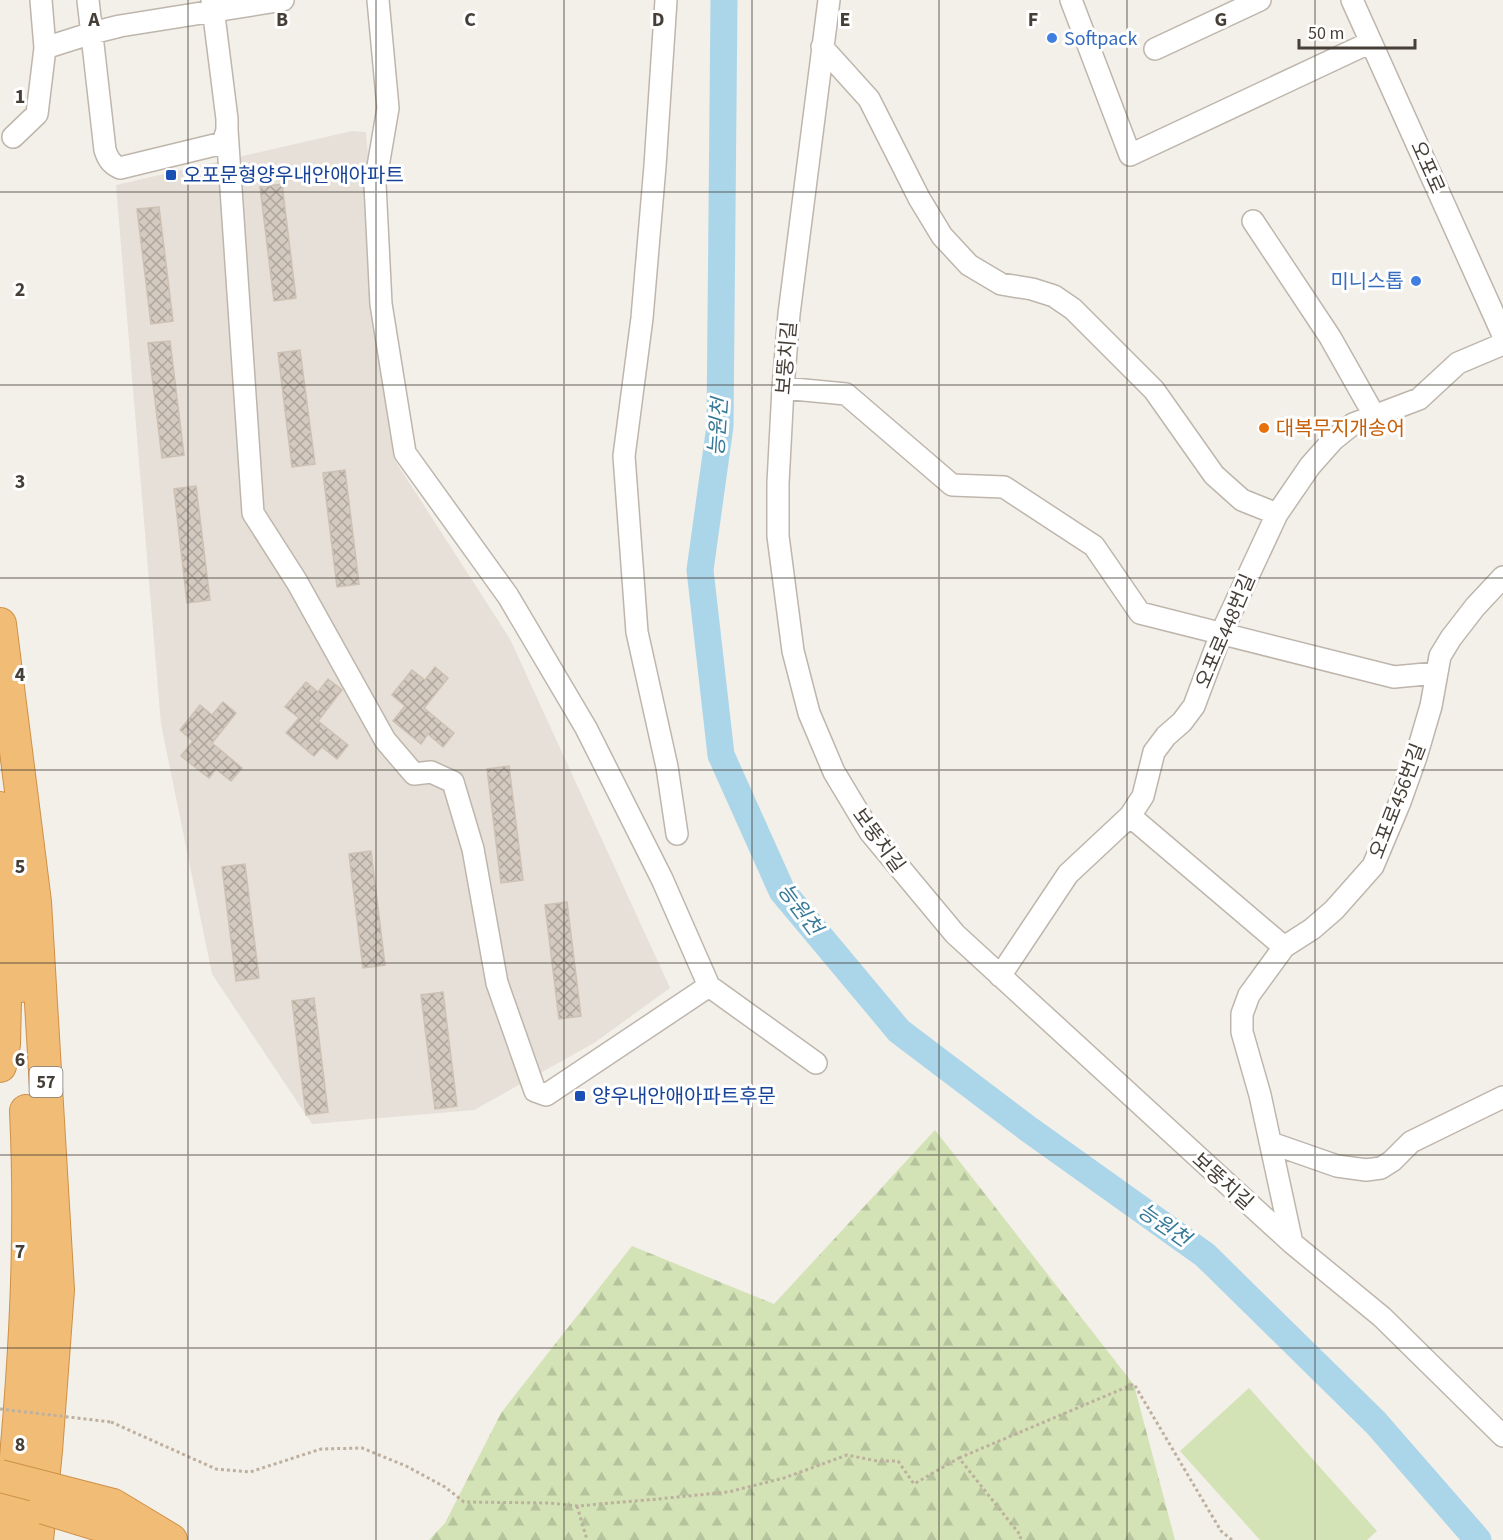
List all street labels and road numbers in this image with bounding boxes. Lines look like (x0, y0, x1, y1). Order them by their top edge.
street label: 오포로 (1403, 136, 1451, 198)
street label: 보뚱치길 (770, 320, 804, 396)
street label: 오포로448번길 (1189, 570, 1263, 693)
street label: 오포로456번길 (1363, 739, 1433, 863)
street label: 보뚱치길 (845, 803, 911, 879)
road number: 57 (30, 1067, 63, 1097)
street label: 보뚱치길 (1186, 1147, 1259, 1217)

